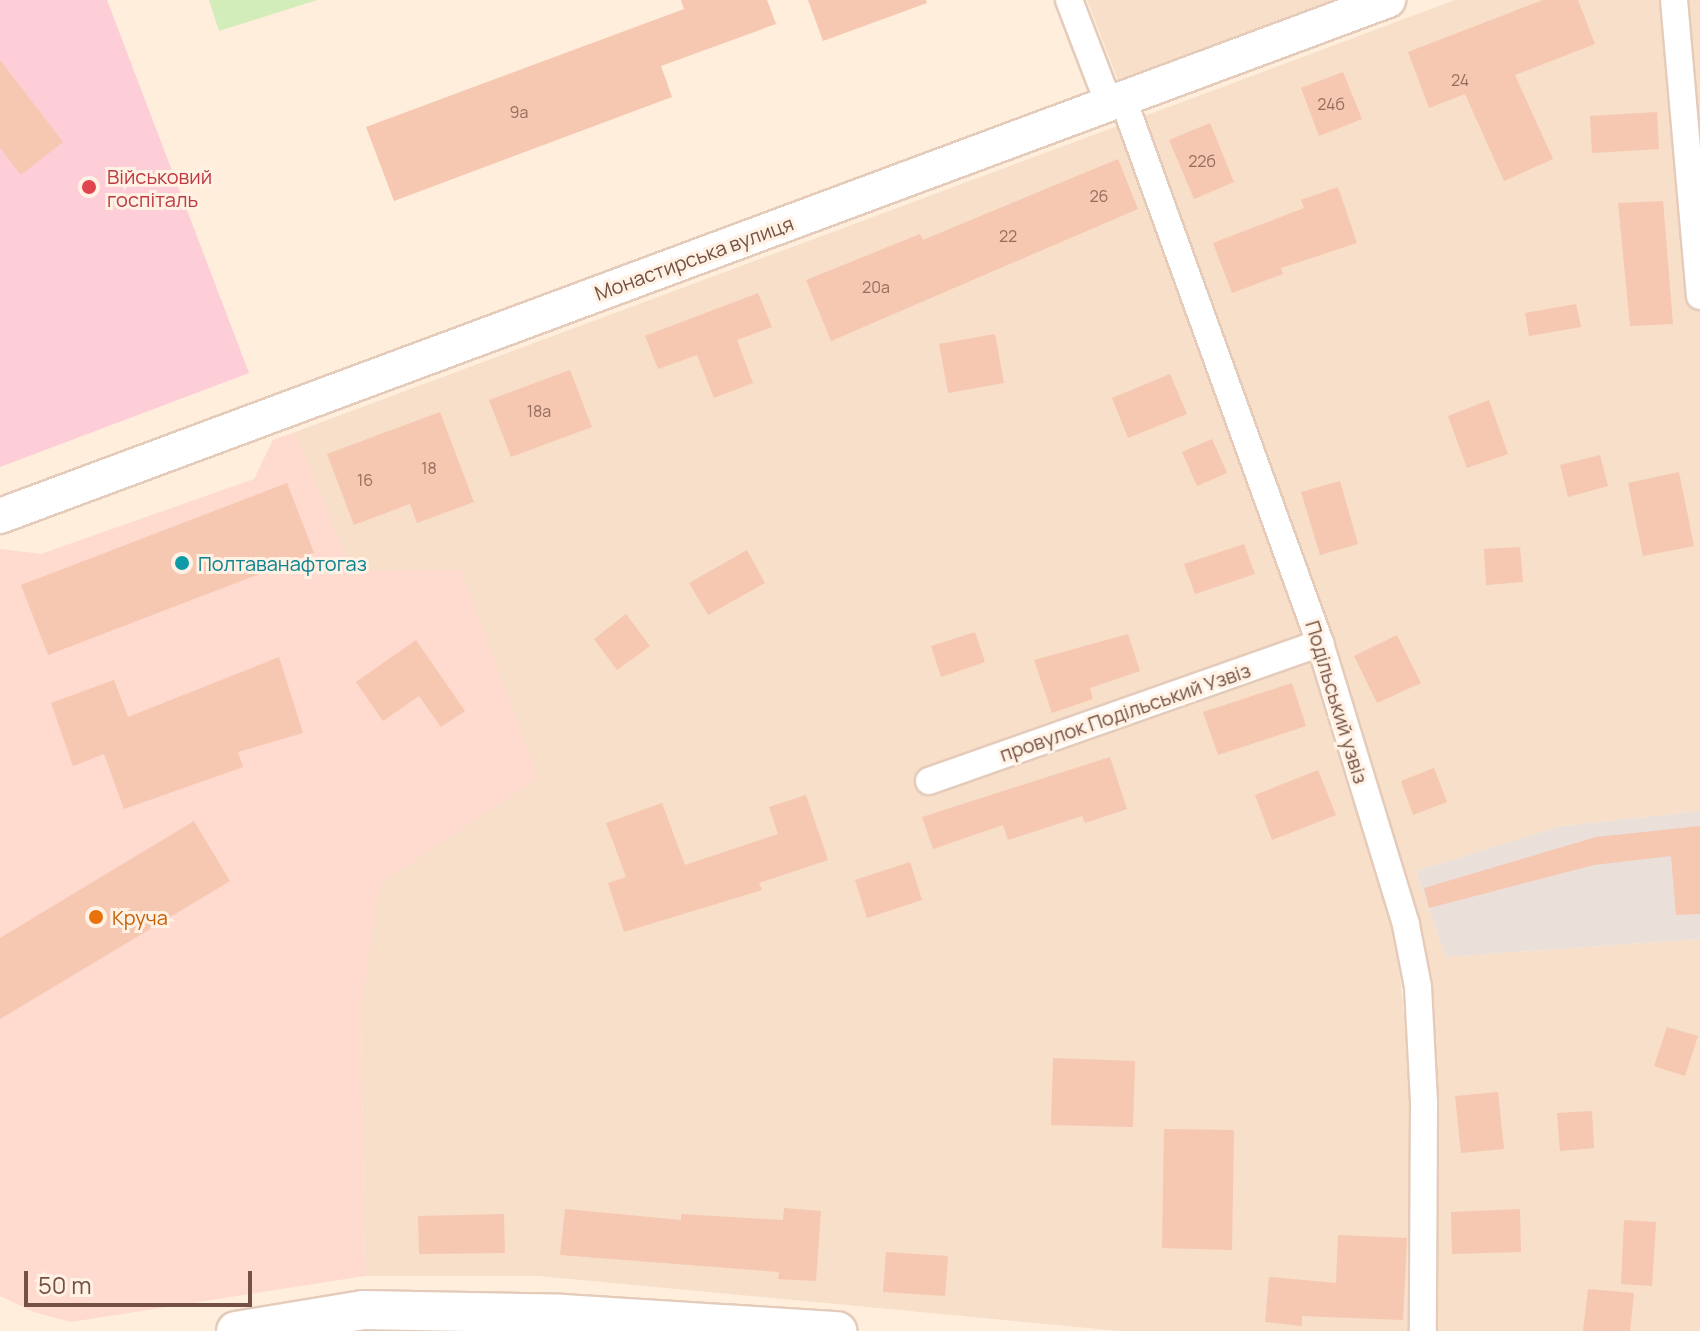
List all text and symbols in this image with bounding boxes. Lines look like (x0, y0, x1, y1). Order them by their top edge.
house number: 24 (1451, 70, 1469, 90)
house number: 24б (1317, 94, 1345, 114)
house number: 9а (510, 102, 528, 122)
house number: 22б (1188, 151, 1216, 171)
place label: Військовий госпіталь (107, 164, 212, 211)
marker: Військовий госпіталь (78, 176, 100, 198)
house number: 26 (1089, 186, 1109, 206)
street label: Монастирська вулиця (591, 211, 797, 305)
house number: 22 (999, 226, 1017, 246)
house number: 20а (862, 277, 890, 297)
house number: 18а (527, 401, 551, 421)
house number: 18 (421, 458, 437, 478)
house number: 16 (357, 470, 373, 490)
place label: Полтаванафтогаз (198, 551, 367, 575)
marker: Полтаванафтогаз (173, 554, 191, 572)
street label: Подільський узвіз (1301, 618, 1373, 786)
street label: провулок Подільський Узвіз (996, 658, 1254, 766)
place label: Круча (112, 905, 168, 929)
marker: Круча (87, 908, 105, 926)
scale bar (28, 1255, 256, 1305)
text: 50 m (38, 1268, 92, 1301)

